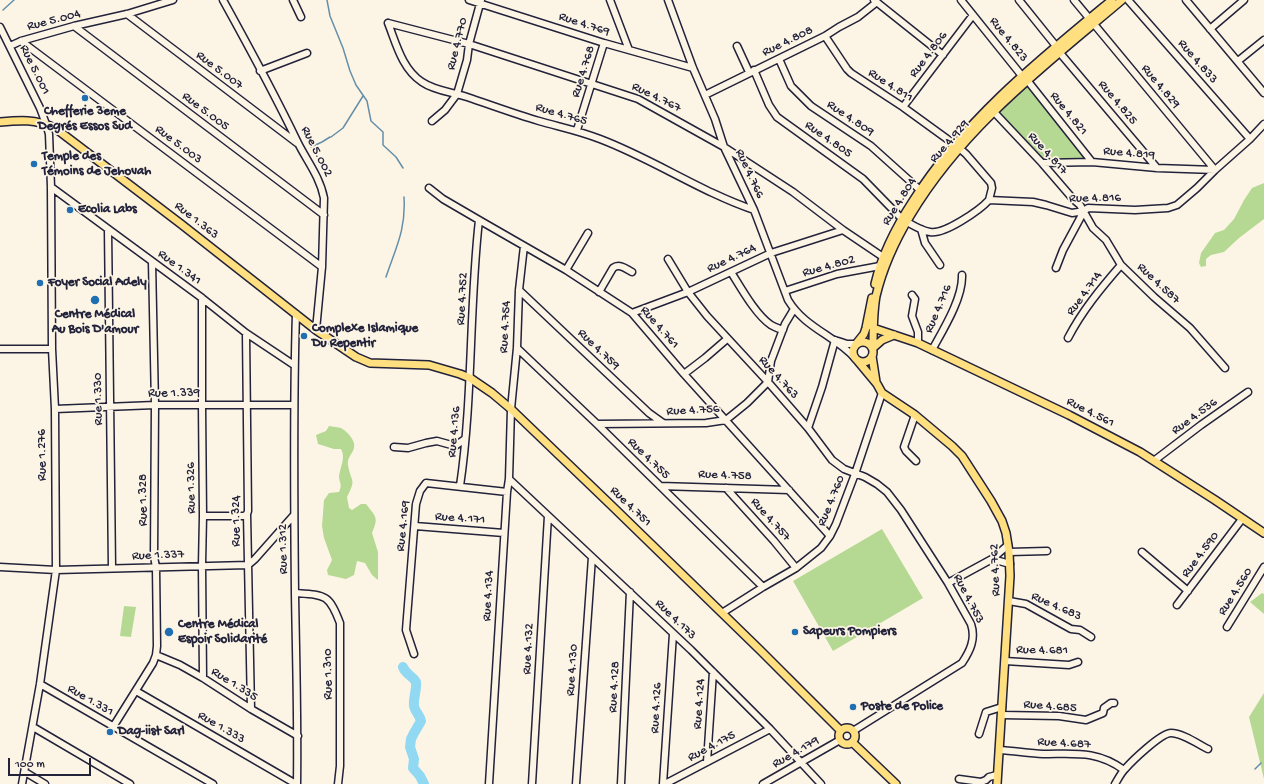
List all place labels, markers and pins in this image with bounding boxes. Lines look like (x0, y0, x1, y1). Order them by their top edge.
marker: Chefferie 3eme Degrés Essos Sud (80, 93, 90, 103)
place label: Chefferie 3eme Degrés Essos Sud (38, 104, 132, 135)
place label: Temple des Témoins de Jehovah (42, 149, 151, 180)
marker: Temple des Témoins de Jehovah (29, 159, 39, 169)
place label: Ecolia Labs (78, 202, 137, 218)
marker: Ecolia Labs (65, 205, 75, 215)
place label: Foyer Social Adely (48, 275, 147, 291)
marker: Foyer Social Adely (35, 278, 45, 288)
marker: Centre Médical Au Bois D'amour (89, 294, 101, 306)
place label: Centre Médical Au Bois D'amour (52, 307, 138, 338)
place label: Complexe Islamique Du Repentir (312, 321, 418, 352)
marker: Complexe Islamique Du Repentir (299, 331, 309, 341)
place label: Centre Médical Espoir Solidarité (178, 617, 267, 648)
place label: Sapeurs Pompiers (803, 624, 896, 640)
marker: Centre Médical Espoir Solidarité (163, 626, 175, 638)
marker: Sapeurs Pompiers (790, 627, 800, 637)
place label: Poste de Police (861, 699, 943, 715)
marker: Poste de Police (848, 702, 858, 712)
place label: Dag-iist Sarl (118, 724, 185, 740)
marker: Dag-iist Sarl (105, 727, 115, 737)

